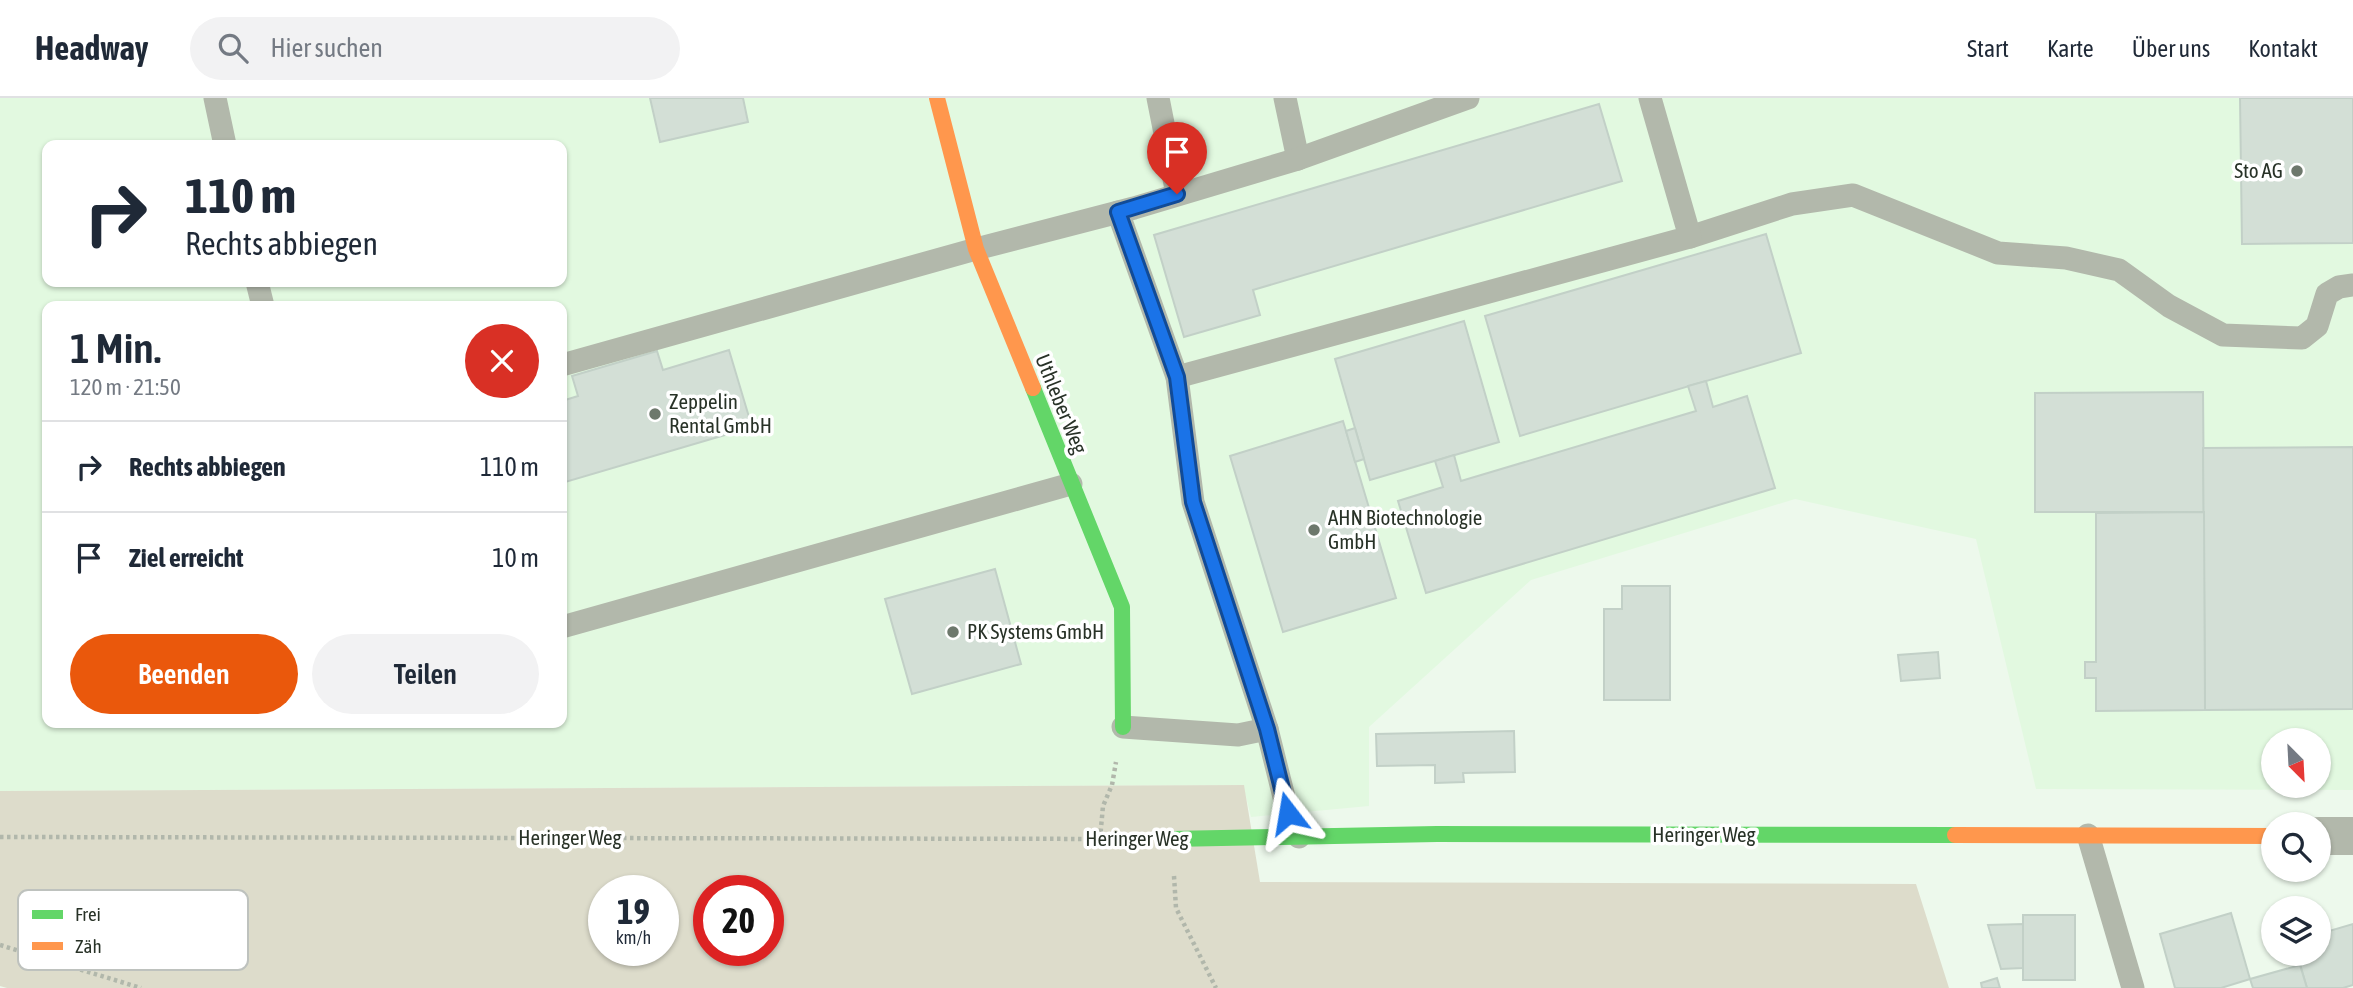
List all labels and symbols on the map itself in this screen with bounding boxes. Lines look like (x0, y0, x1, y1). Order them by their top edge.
pin (1147, 122, 1207, 194)
place label: Sto AG (2234, 158, 2283, 182)
marker: Sto AG (2289, 163, 2305, 179)
street label: Uthleber Weg (1031, 350, 1093, 457)
place label: Zeppelin Rental GmbH (669, 389, 772, 437)
marker: Zeppelin Rental GmbH (647, 406, 663, 422)
place label: AHN Biotechnologie GmbH (1328, 505, 1482, 553)
marker: AHN Biotechnologie GmbH (1306, 522, 1322, 538)
place label: PK Systems GmbH (967, 619, 1104, 643)
marker: PK Systems GmbH (945, 624, 961, 640)
north arrow (2261, 728, 2331, 798)
position arrow (1251, 776, 1325, 850)
street label: Heringer Weg (1652, 822, 1756, 846)
street label: Heringer Weg (518, 825, 622, 849)
street label: Heringer Weg (1085, 826, 1189, 850)
speed limit sign: 20 (693, 875, 784, 966)
legend (18, 890, 248, 970)
text: Frei (75, 903, 101, 925)
text: Zäh (75, 935, 102, 957)

